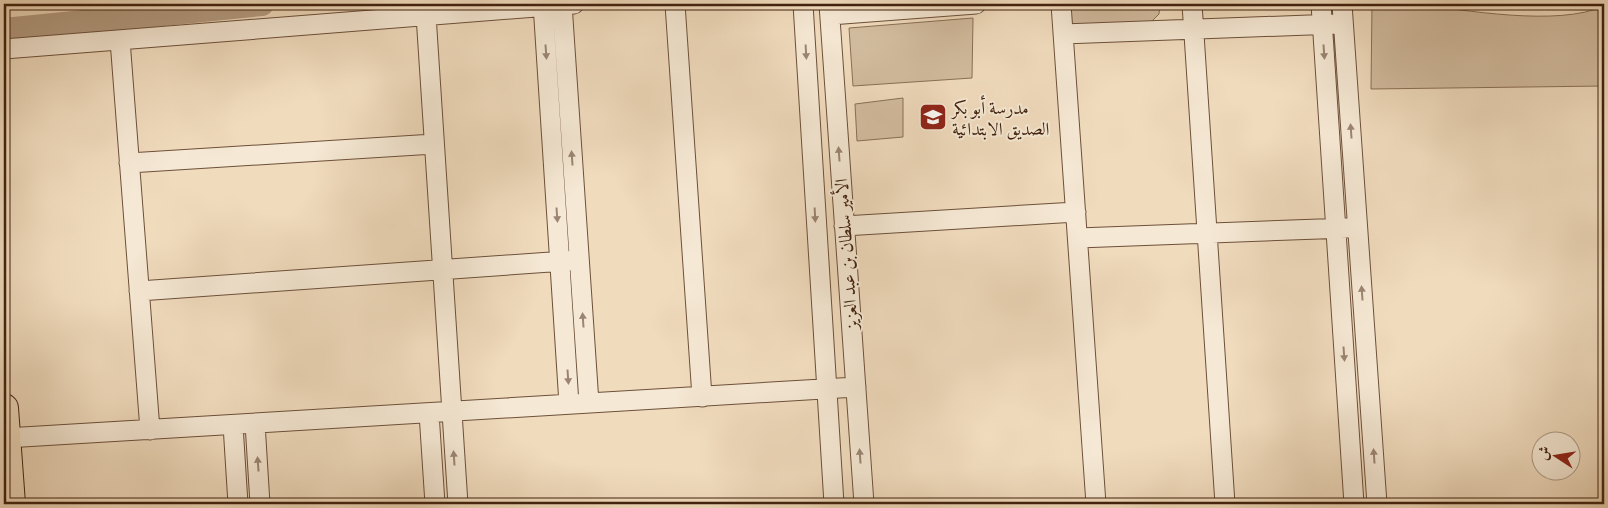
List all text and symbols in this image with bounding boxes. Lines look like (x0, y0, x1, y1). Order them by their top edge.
one-way arrow (543, 45, 551, 61)
one-way arrow (802, 45, 810, 61)
one-way arrow (1320, 45, 1328, 61)
place label: مدرسة أبو بكر الصديق الابتدائية (950, 94, 1050, 142)
school or university icon: مدرسة أبو بكر الصديق الابتدائية (918, 102, 948, 132)
one-way arrow (1347, 123, 1355, 139)
one-way arrow (835, 146, 843, 162)
one-way arrow (568, 149, 576, 165)
street label: الأمير سلطان بن عبد العزيز (827, 178, 865, 332)
one-way arrow (553, 207, 561, 223)
one-way arrow (812, 207, 820, 223)
one-way arrow (1358, 285, 1366, 301)
one-way arrow (579, 312, 587, 328)
one-way arrow (1341, 346, 1349, 362)
one-way arrow (564, 369, 572, 385)
north arrow (1530, 430, 1580, 480)
text: ش (1532, 444, 1555, 462)
one-way arrow (856, 447, 864, 463)
one-way arrow (1369, 447, 1377, 463)
one-way arrow (450, 450, 458, 466)
one-way arrow (253, 455, 261, 471)

